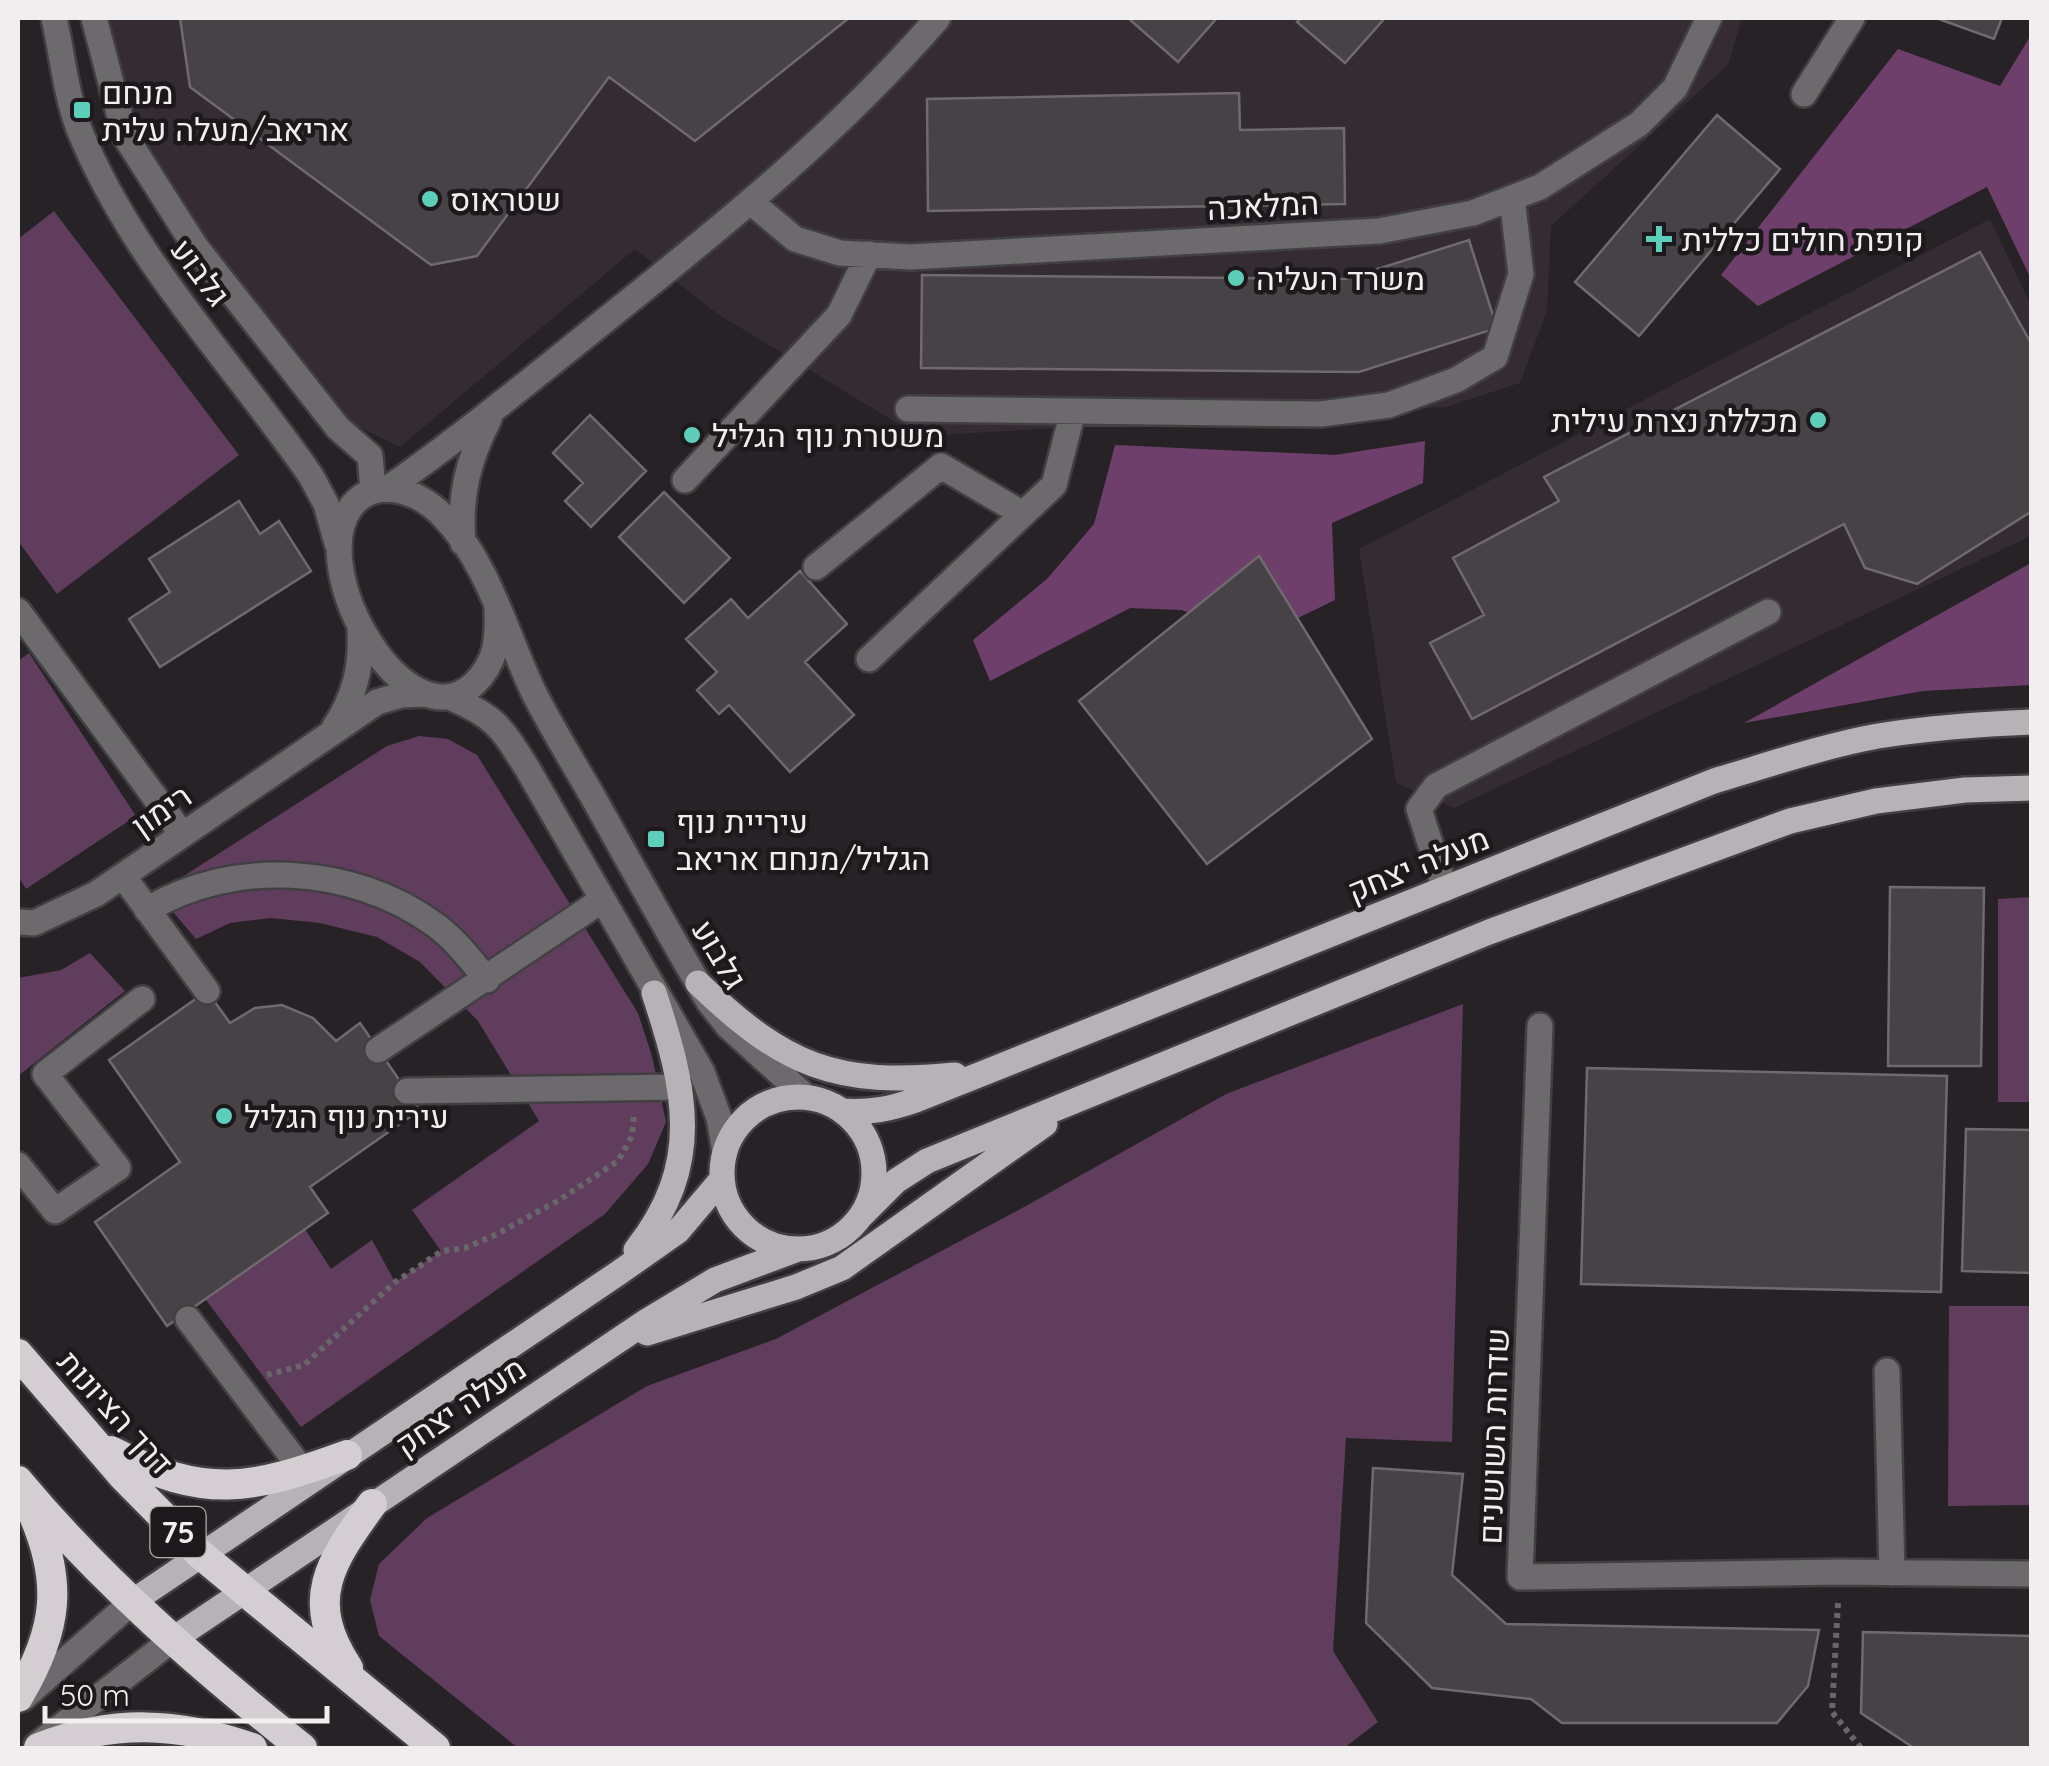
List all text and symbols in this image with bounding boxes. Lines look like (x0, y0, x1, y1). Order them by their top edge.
place label: מנחם אריאב/מעלה עלית (102, 72, 349, 149)
marker: מנחם אריאב/מעלה עלית (71, 99, 93, 121)
place label: שטראוס (450, 179, 561, 219)
street label: המלאכה (1206, 182, 1320, 228)
marker: שטראוס (419, 188, 441, 210)
place label: קופת חולים כללית (1682, 219, 1924, 259)
marker: קופת חולים כללית (1646, 226, 1672, 252)
street label: גלבוע (163, 231, 239, 313)
place label: משרד העליה (1256, 258, 1425, 298)
marker: משרד העליה (1225, 267, 1247, 289)
place label: מכללת נצרת עילית (1551, 400, 1798, 440)
marker: מכללת נצרת עילית (1807, 409, 1829, 431)
place label: משטרת נוף הגליל (712, 415, 944, 455)
marker: משטרת נוף הגליל (681, 424, 703, 446)
street label: רימון (123, 775, 199, 845)
place label: עיריית נוף הגליל/מנחם אריאב (676, 801, 930, 878)
street label: מעלה יצחק (1341, 817, 1495, 911)
marker: עיריית נוף הגליל/מנחם אריאב (645, 828, 667, 850)
street label: גלבוע (684, 912, 756, 996)
place label: עירית נוף הגליל (244, 1096, 449, 1136)
marker: עירית נוף הגליל (213, 1105, 235, 1127)
street label: שדרות השושנים (1469, 1327, 1517, 1545)
street label: דרך הציונות (50, 1342, 182, 1482)
street label: מעלה יצחק (387, 1348, 533, 1464)
road number: 75 (150, 1507, 206, 1557)
scale bar (45, 1661, 328, 1723)
text: 50 m (60, 1676, 130, 1714)

